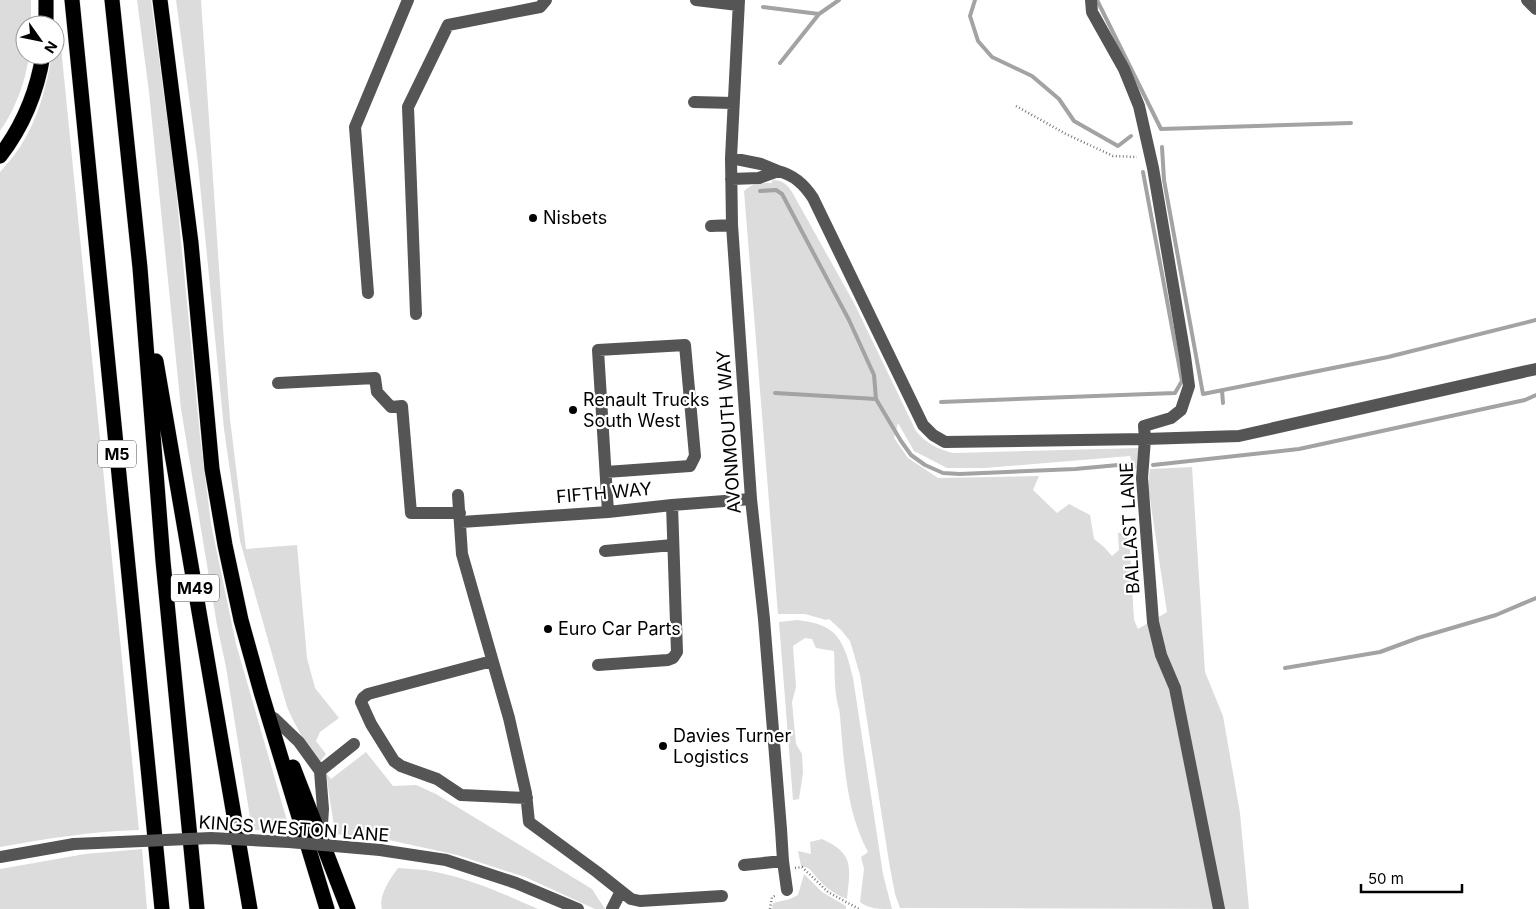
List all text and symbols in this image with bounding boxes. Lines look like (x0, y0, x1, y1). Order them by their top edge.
north arrow (15, 15, 65, 65)
text: N (41, 38, 61, 56)
place label: Nisbets (543, 207, 607, 228)
marker: Nisbets (527, 212, 539, 224)
street label: AVONMOUTH WAY (712, 350, 745, 514)
place label: Renault Trucks South West (583, 389, 709, 431)
marker: Renault Trucks South West (567, 404, 579, 416)
road number: M5 (98, 440, 136, 468)
street label: BALLAST LANE (1116, 461, 1143, 595)
street label: FIFTH WAY (555, 478, 653, 507)
road number: M49 (171, 574, 219, 602)
place label: Euro Car Parts (558, 618, 681, 639)
marker: Euro Car Parts (542, 623, 554, 635)
place label: Davies Turner Logistics (673, 725, 791, 767)
marker: Davies Turner Logistics (657, 740, 669, 752)
street label: KINGS WESTON LANE (198, 811, 390, 846)
scale bar (1361, 862, 1462, 894)
text: 50 m (1368, 869, 1404, 888)

